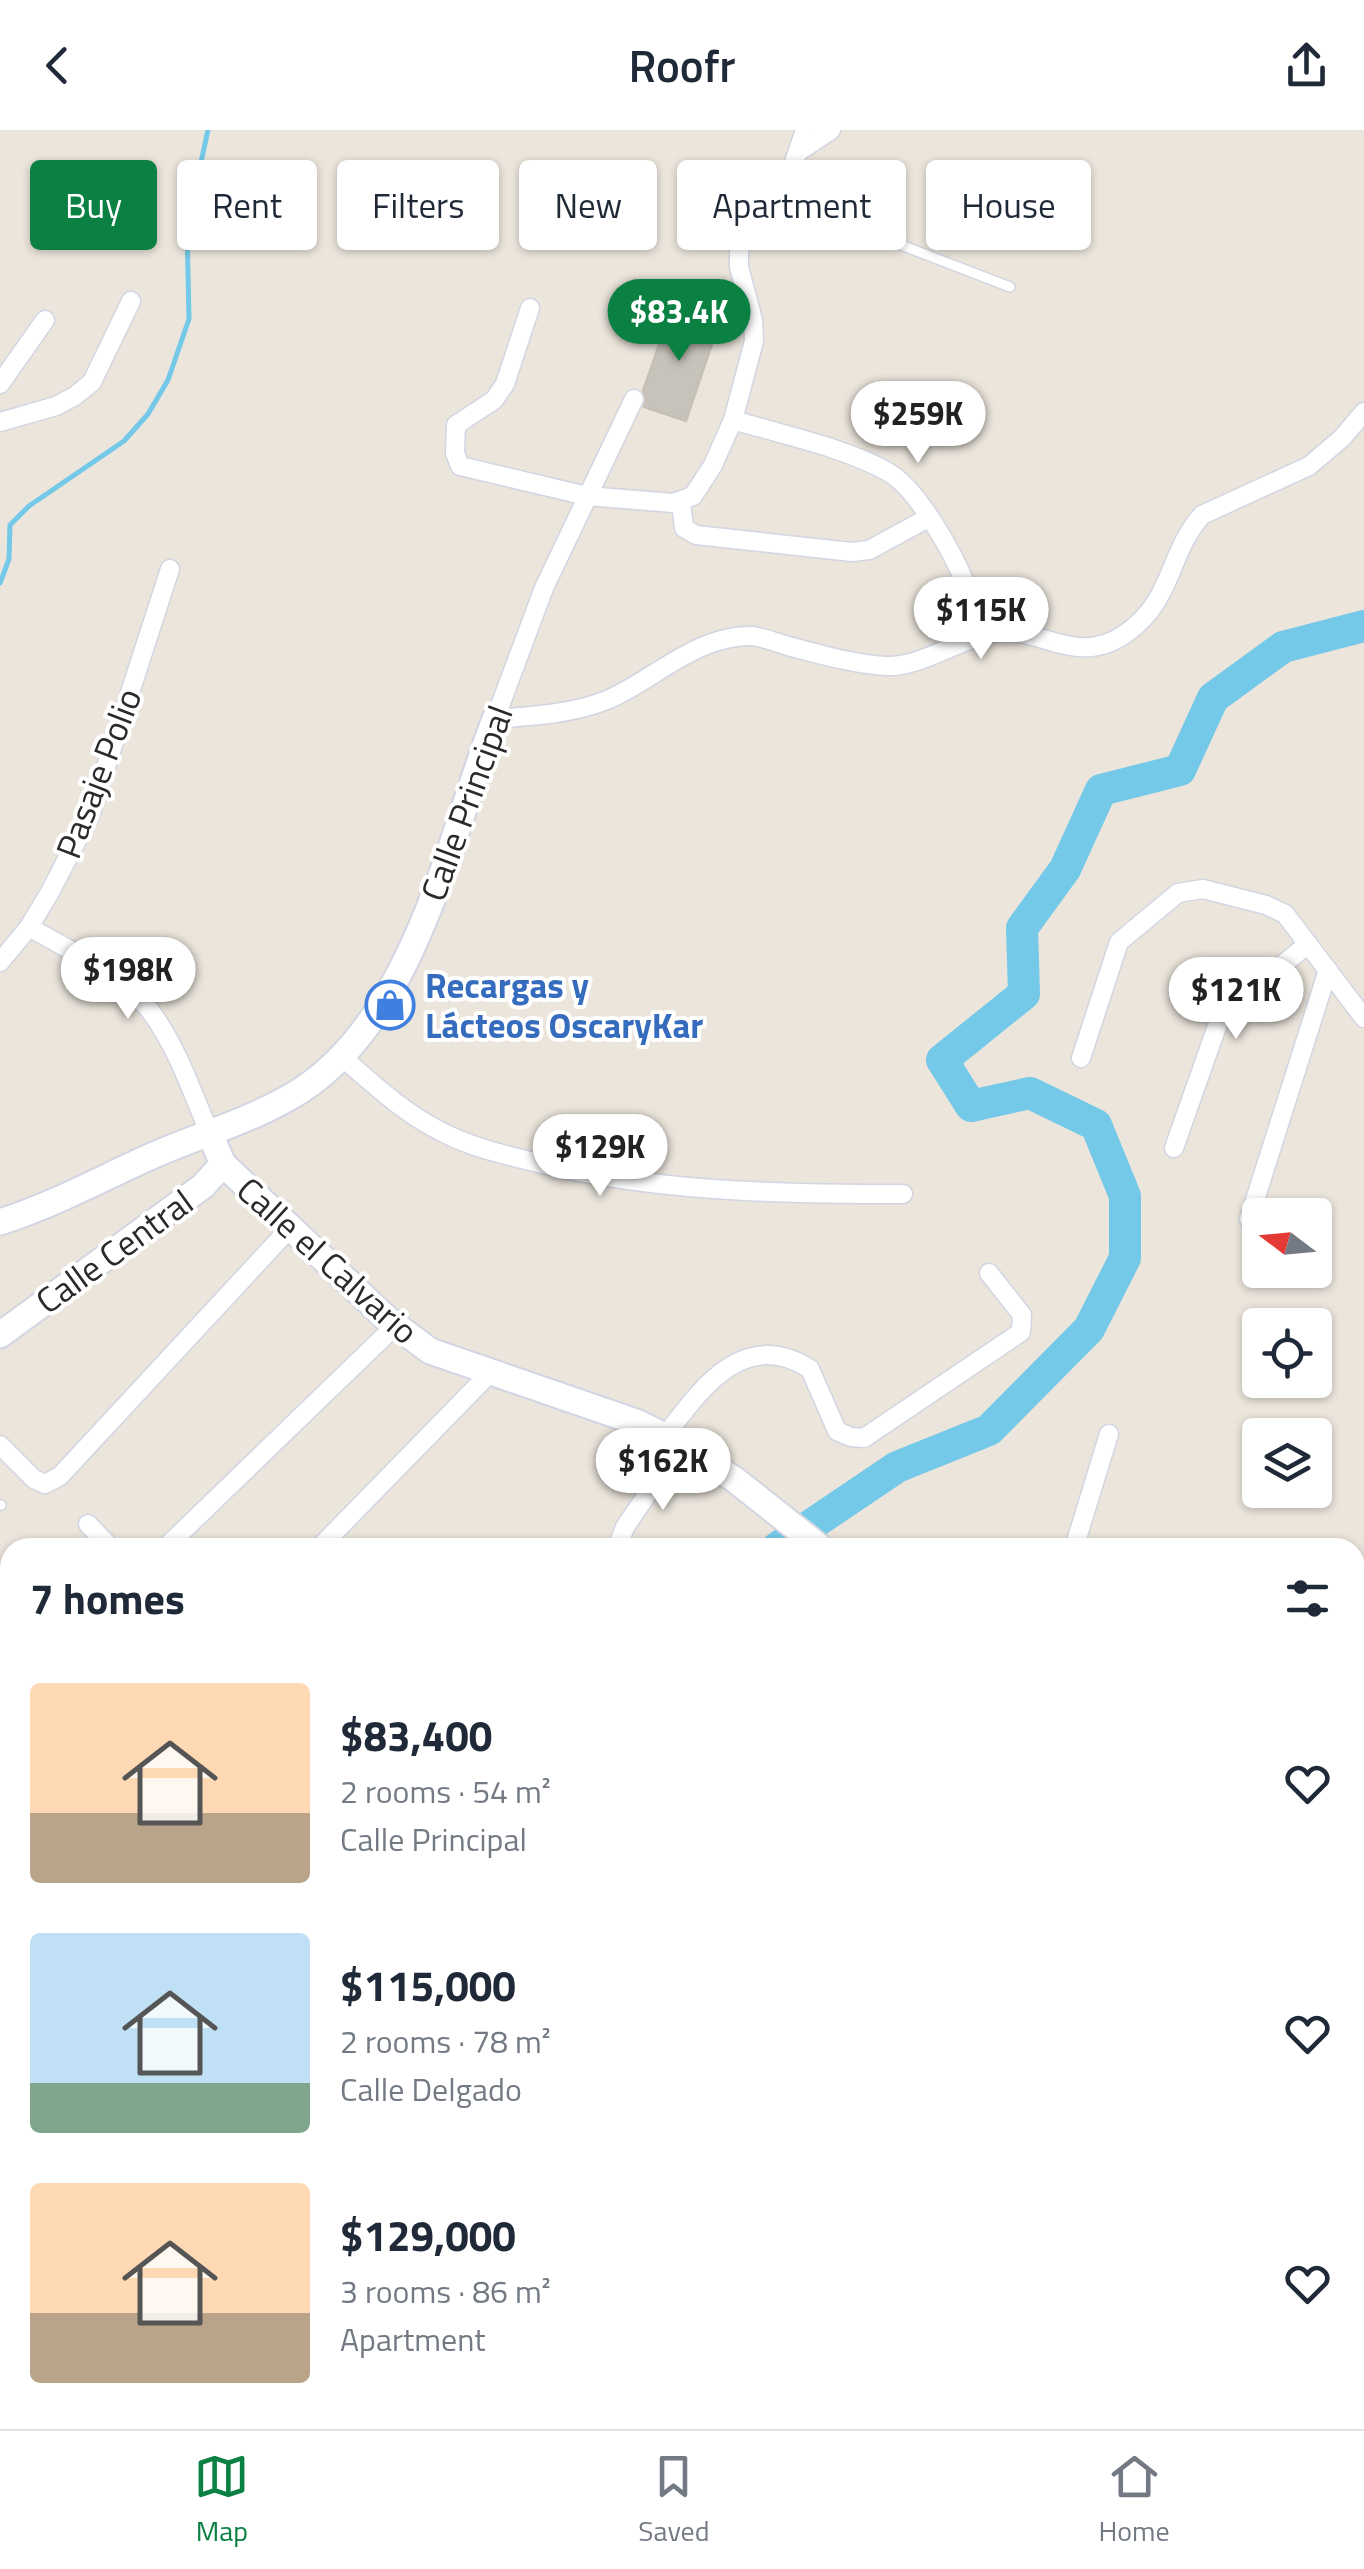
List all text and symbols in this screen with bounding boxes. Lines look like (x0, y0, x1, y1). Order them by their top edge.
text: Roofr (629, 31, 735, 99)
icon: back (30, 38, 85, 93)
icon: share (1279, 38, 1334, 93)
chip: Buy (30, 160, 157, 250)
chip: Rent (177, 160, 317, 250)
chip: Filters (337, 160, 499, 250)
chip: New (519, 160, 657, 250)
chip: Apartment (677, 160, 906, 250)
chip: House (926, 160, 1091, 250)
pin: $83.4K (598, 279, 760, 364)
text: $83.4K (630, 287, 728, 335)
pin: $259K (848, 381, 988, 466)
text: $259K (873, 389, 963, 437)
pin: $115K (911, 577, 1051, 662)
text: $115K (936, 585, 1026, 633)
street label: Pasaje Polio (41, 680, 155, 866)
street label: Calle Principal (406, 698, 526, 908)
pin: $198K (58, 937, 198, 1022)
text: $198K (83, 945, 173, 993)
pin: $121K (1166, 957, 1306, 1042)
place label: Recargas y Lácteos OscaryKar (425, 958, 703, 1052)
text: $121K (1191, 965, 1281, 1013)
shop icon: Recargas y Lácteos OscaryKar (364, 979, 416, 1031)
pin: $129K (530, 1114, 670, 1199)
text: $129K (555, 1122, 645, 1170)
street label: Calle el Calvario (225, 1163, 431, 1357)
street label: Calle Central (24, 1175, 204, 1327)
north arrow (1242, 1198, 1332, 1288)
map controls (1242, 1198, 1332, 1508)
button: locate (1242, 1308, 1332, 1398)
button: layers (1242, 1418, 1332, 1508)
pin: $162K (593, 1428, 733, 1513)
text: $162K (618, 1436, 708, 1484)
text: 7 homes (30, 1566, 185, 1630)
icon: filters (1280, 1571, 1335, 1626)
text: $83,400 (340, 1703, 492, 1767)
icon: home (110, 1723, 230, 1843)
icon: heart (1280, 1756, 1335, 1811)
text: 2 rooms · 54 m² (340, 1767, 551, 1815)
text: Calle Principal (340, 1815, 527, 1863)
text: $115,000 (340, 1953, 516, 2017)
icon: home (110, 1973, 230, 2093)
icon: heart (1280, 2006, 1335, 2061)
text: 2 rooms · 78 m² (340, 2017, 551, 2065)
text: Calle Delgado (340, 2065, 522, 2113)
text: $129,000 (340, 2203, 516, 2267)
icon: home (110, 2223, 230, 2343)
icon: heart (1280, 2256, 1335, 2311)
text: 3 rooms · 86 m² (340, 2267, 551, 2315)
text: Apartment (340, 2315, 486, 2363)
tab: Map (194, 2449, 249, 2552)
tab: Saved (638, 2449, 710, 2552)
tab: Home (1098, 2449, 1170, 2552)

